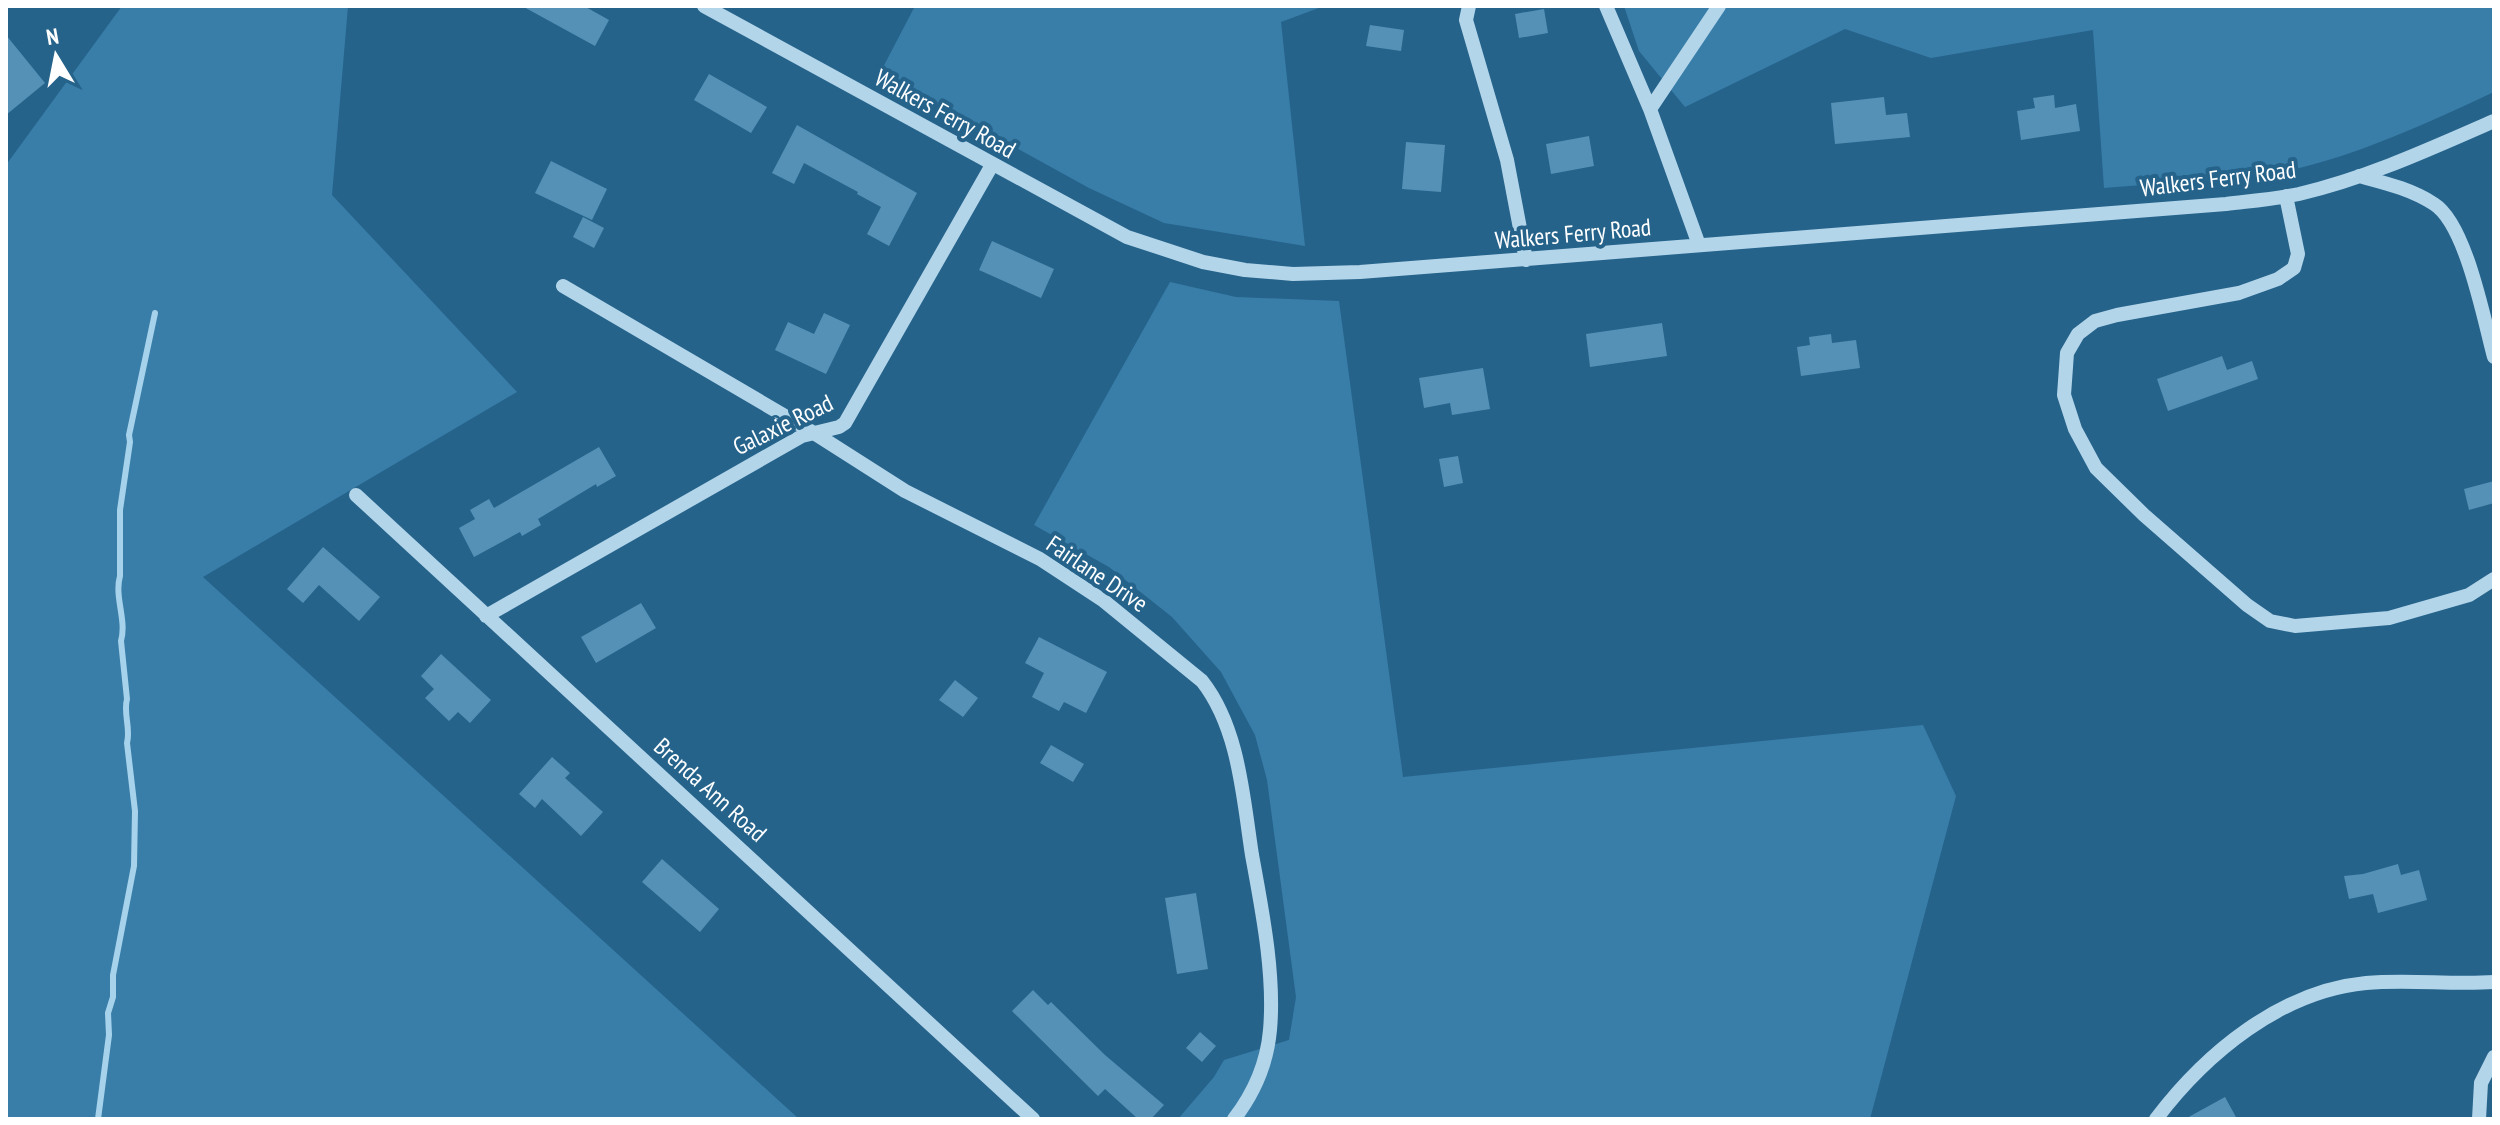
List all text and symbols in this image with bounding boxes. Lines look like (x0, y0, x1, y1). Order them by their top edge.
north arrow (16, 16, 96, 96)
text: N (44, 21, 61, 51)
street label: Walkers Ferry Road (869, 62, 1021, 165)
street label: Walkers Ferry Road (2138, 154, 2298, 203)
street label: Walkers Ferry Road (1494, 211, 1652, 256)
street label: Galaxie Road (728, 387, 838, 462)
street label: Fairlane Drive (1041, 528, 1154, 619)
street label: Brenda Ann Road (647, 731, 773, 848)

